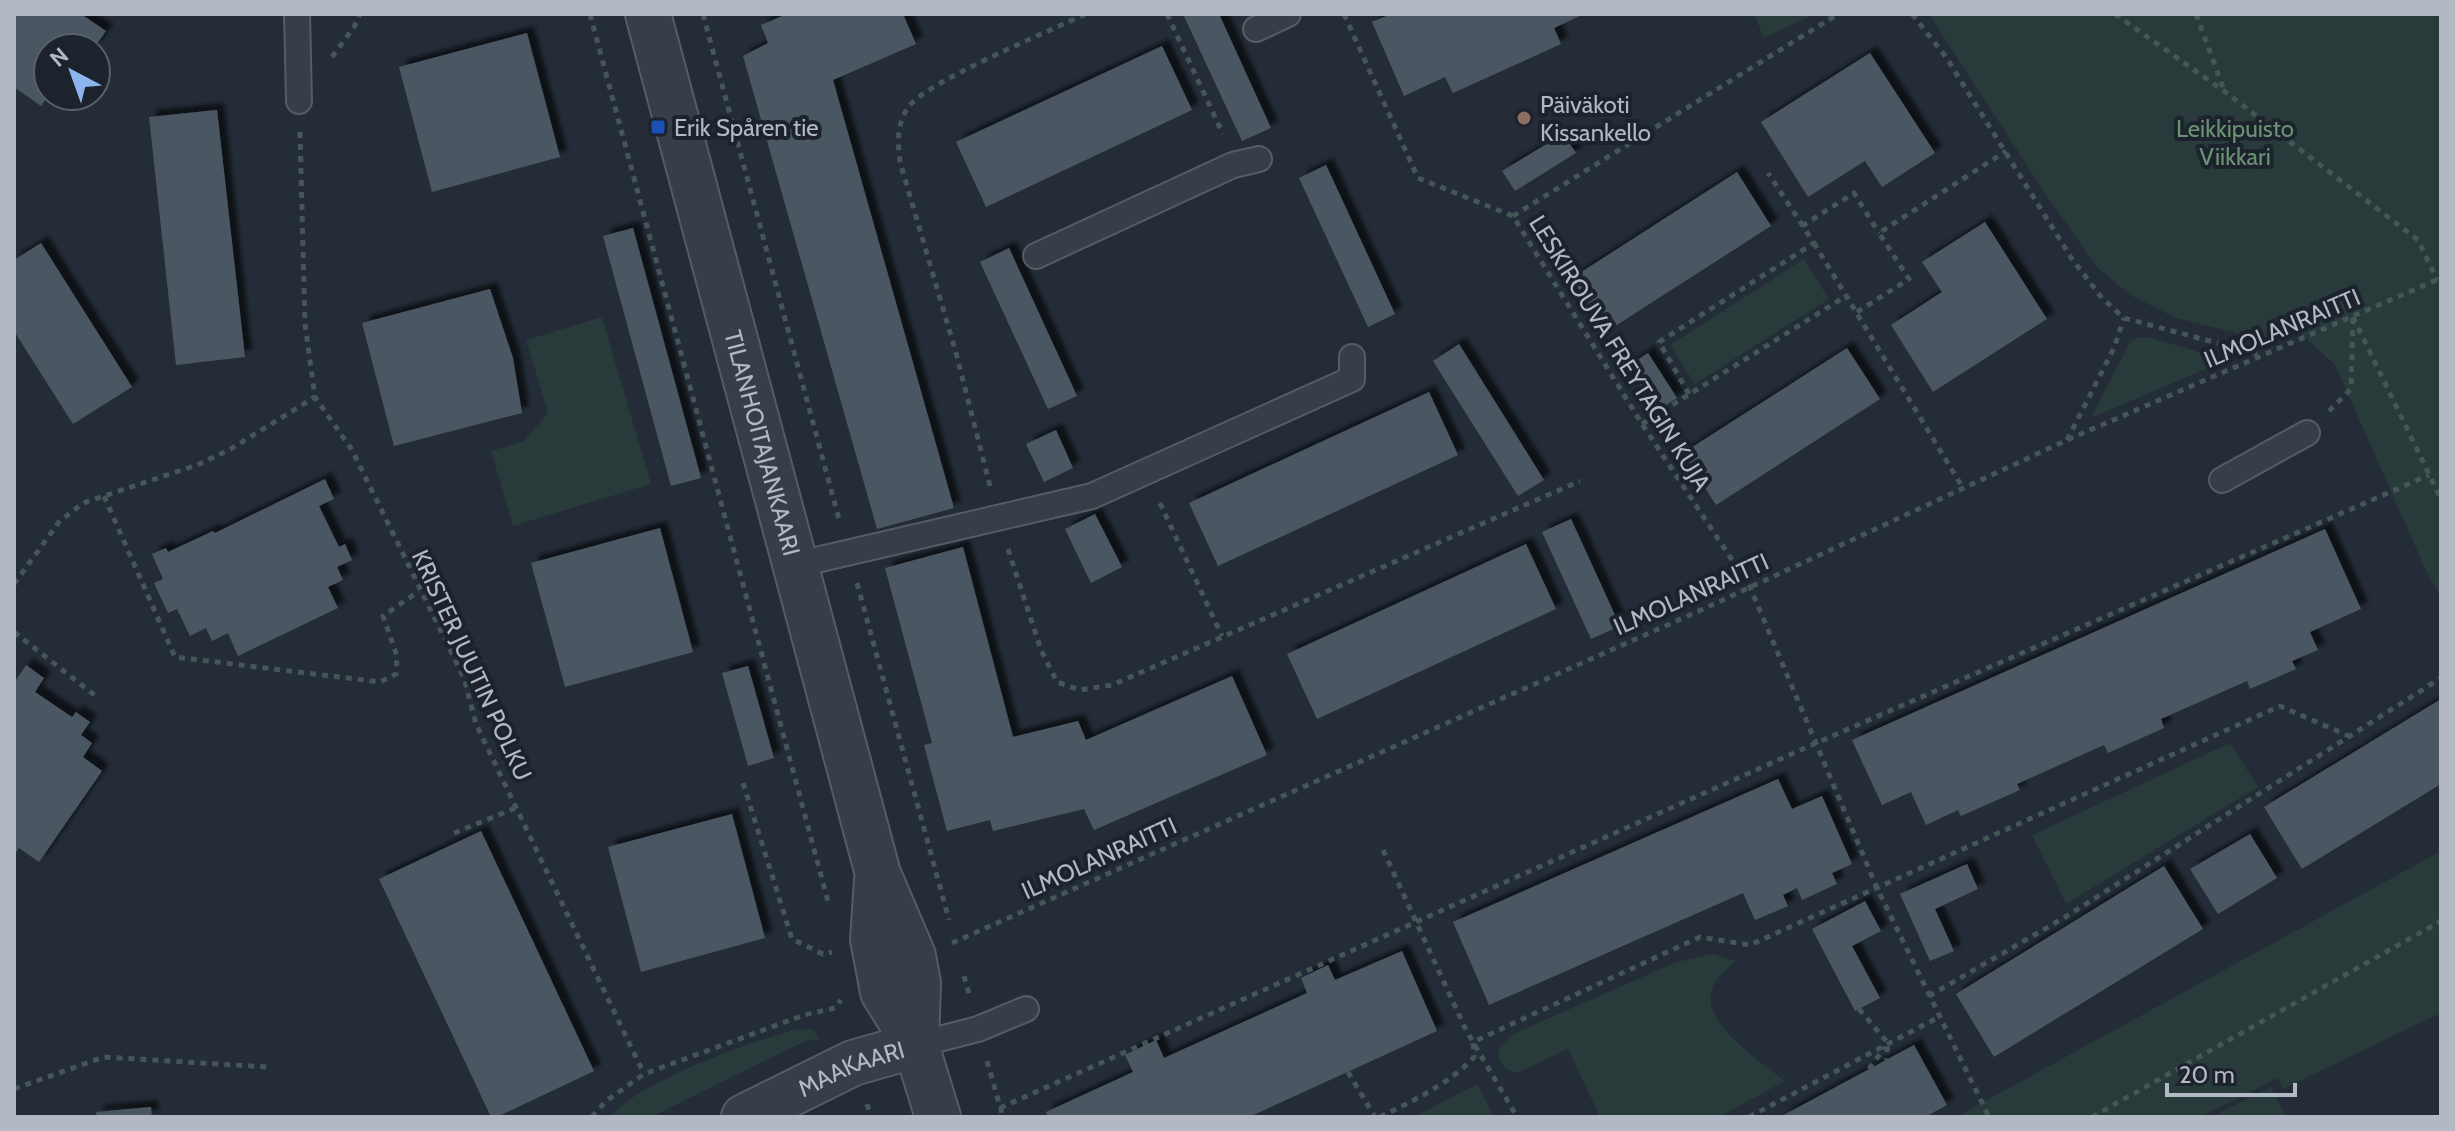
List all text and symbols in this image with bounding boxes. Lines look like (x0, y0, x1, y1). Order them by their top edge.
north arrow (32, 32, 112, 112)
text: N (44, 42, 74, 73)
place label: Päiväkoti Kissankello (1540, 90, 1651, 147)
marker: Päiväkoti Kissankello (1515, 109, 1533, 127)
place label: Erik Spåren tie (674, 113, 819, 142)
park label: Leikkipuisto Viikkari (2176, 114, 2294, 171)
marker: Erik Spåren tie (649, 118, 667, 136)
street label: LESKIROUVA FREYTAGIN KUJA (1523, 210, 1717, 496)
street label: ILMOLANRAITTI (2200, 282, 2364, 374)
street label: TILANHOITAJANKAARI (719, 327, 807, 559)
street label: KRISTER JUUTIN POLKU (406, 545, 538, 785)
street label: ILMOLANRAITTI (1609, 547, 1773, 641)
street label: ILMOLANRAITTI (1017, 811, 1181, 905)
street label: MAAKAARI (793, 1035, 908, 1103)
scale bar (2167, 1047, 2295, 1097)
text: 20 m (2179, 1060, 2235, 1089)

